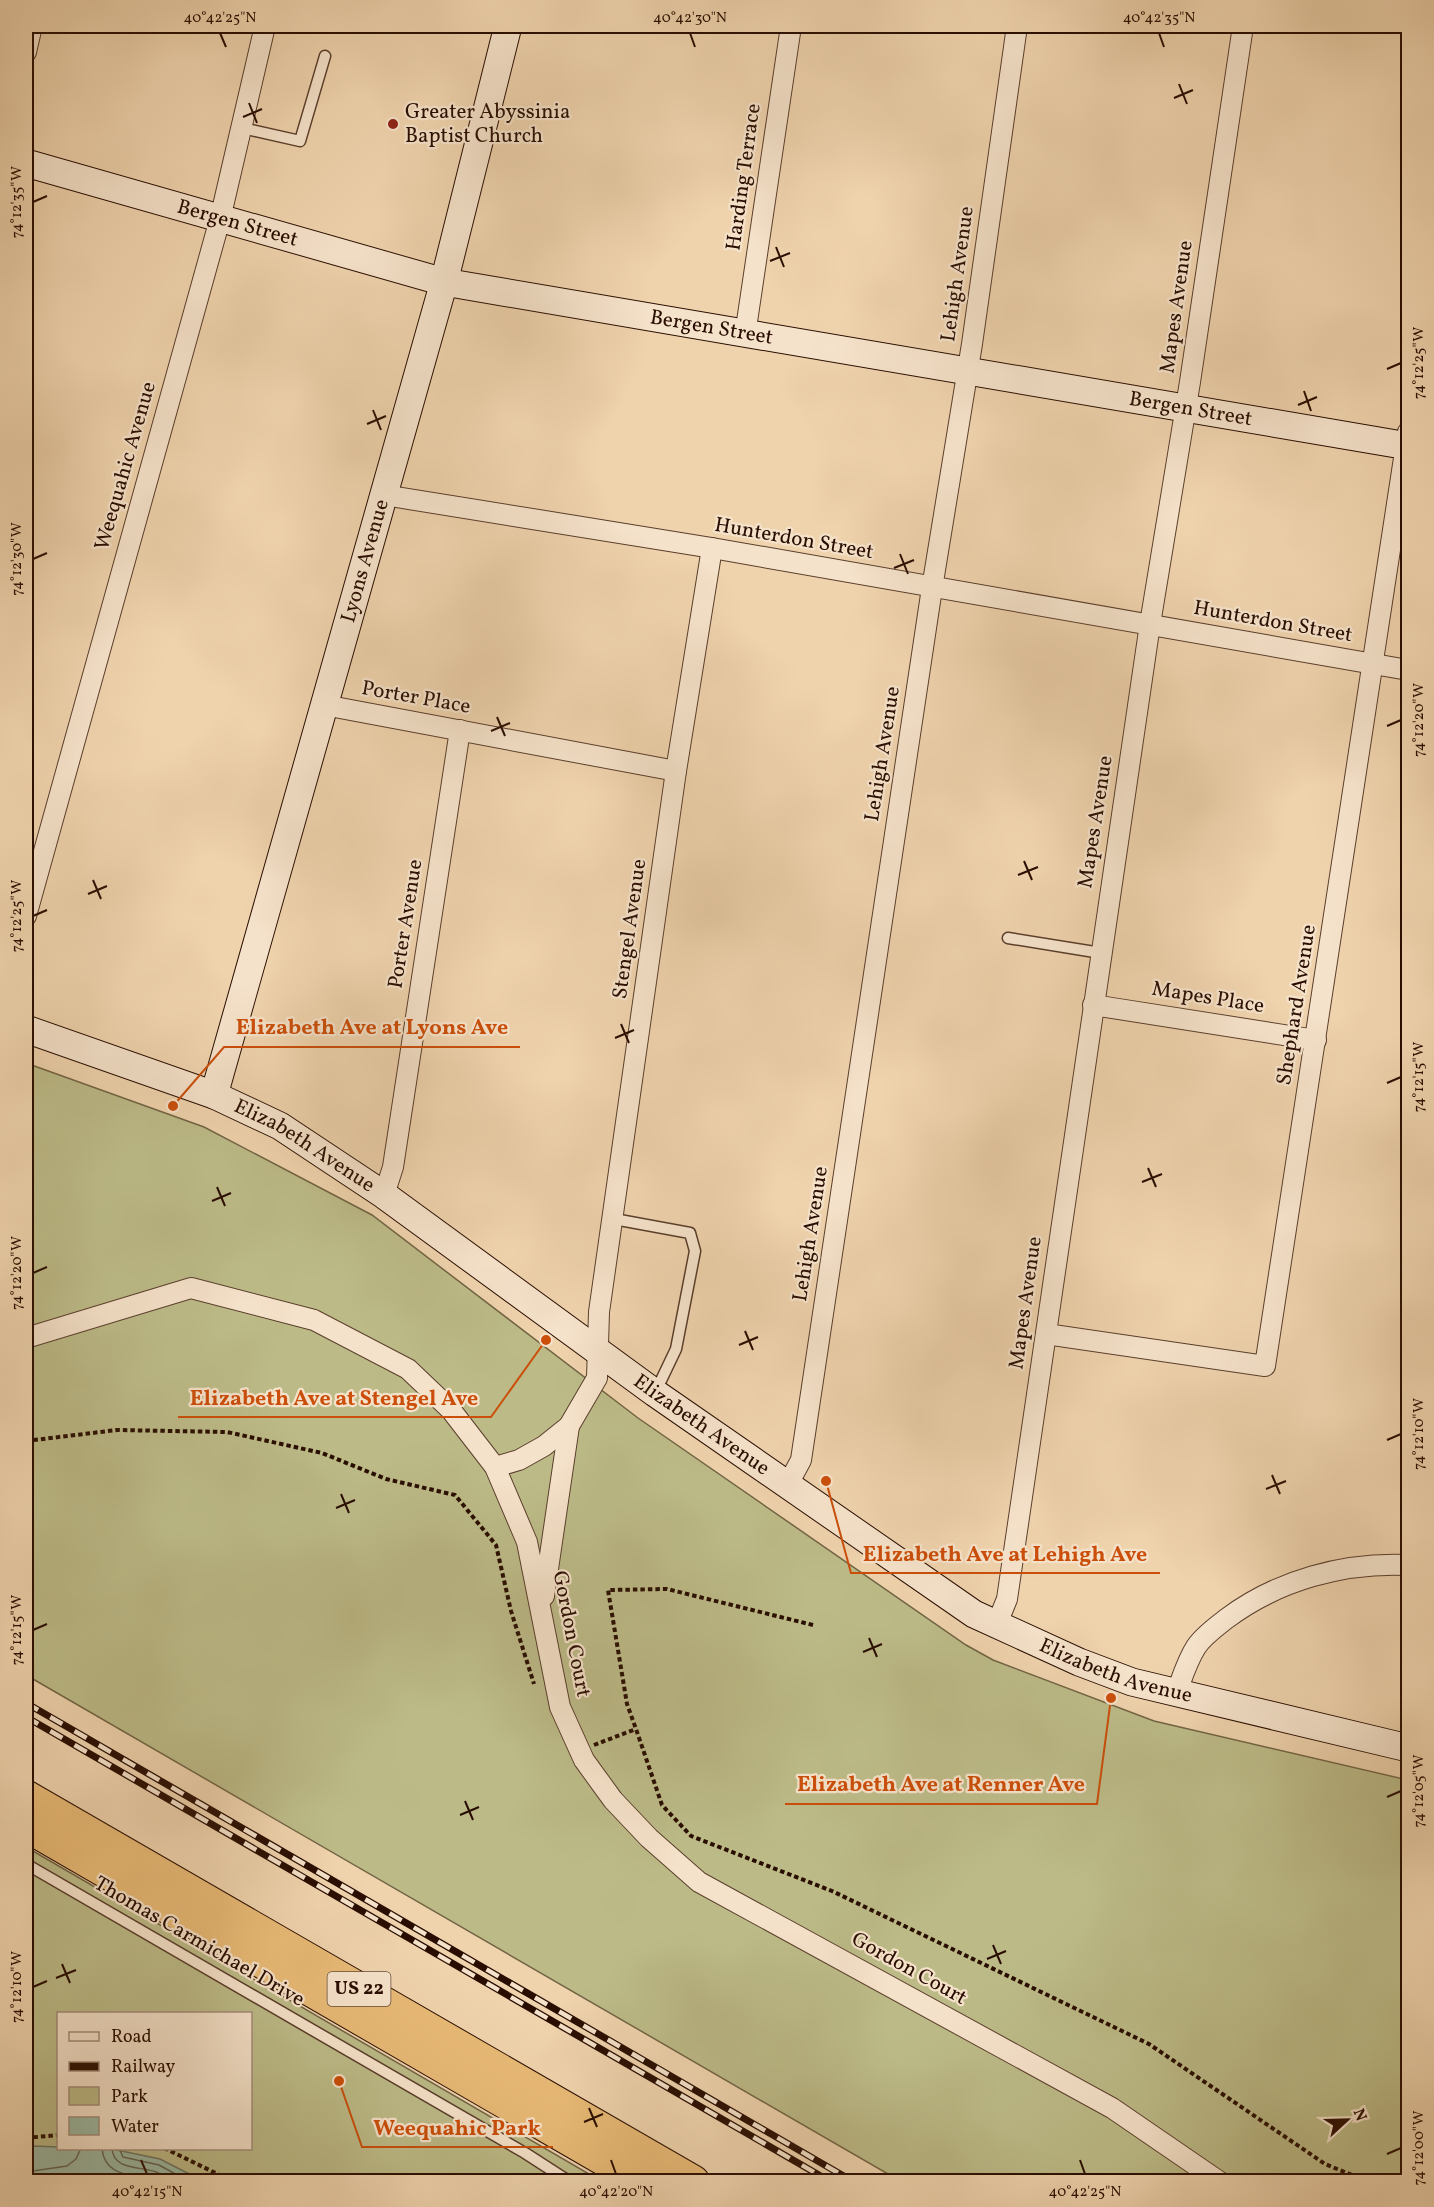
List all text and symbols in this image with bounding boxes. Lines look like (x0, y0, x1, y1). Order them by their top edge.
text: 40°42'25"N (184, 8, 256, 29)
text: 40°42'30"N (653, 8, 727, 29)
text: 40°42'35"N (1123, 8, 1195, 29)
place label: Greater Abyssinia Baptist Church (405, 98, 570, 151)
street label: Harding Terrace (719, 102, 769, 252)
marker: Greater Abyssinia Baptist Church (386, 117, 400, 131)
text: 74°12'35"W (7, 166, 28, 238)
street label: Bergen Street (174, 192, 301, 254)
street label: Lehigh Avenue (934, 204, 982, 344)
street label: Mapes Avenue (1153, 239, 1201, 375)
street label: Bergen Street (648, 303, 775, 352)
text: 74°12'25"W (1409, 327, 1430, 399)
street label: Weequahic Avenue (88, 378, 164, 554)
street label: Bergen Street (1127, 384, 1254, 434)
street label: Lyons Avenue (334, 496, 396, 626)
street label: Hunterdon Street (712, 511, 876, 567)
text: 74°12'30"W (7, 522, 28, 596)
street label: Hunterdon Street (1191, 594, 1355, 650)
street label: Porter Place (359, 674, 473, 722)
text: 74°12'20"W (1409, 683, 1430, 757)
street label: Lehigh Avenue (858, 684, 908, 824)
street label: Mapes Avenue (1071, 754, 1121, 890)
street label: Porter Avenue (381, 857, 431, 991)
street label: Stengel Avenue (606, 857, 654, 1001)
text: 74°12'25"W (7, 880, 28, 952)
street label: Shephard Avenue (1270, 922, 1324, 1087)
street label: Mapes Place (1150, 975, 1266, 1021)
callout: Elizabeth Ave at Lyons Ave (224, 1007, 520, 1047)
text: Elizabeth Ave at Lyons Ave (236, 1013, 508, 1044)
text: 74°12'15"W (1409, 1042, 1430, 1112)
street label: Elizabeth Avenue (229, 1092, 381, 1200)
street label: Lehigh Avenue (786, 1164, 836, 1304)
street label: Mapes Avenue (1002, 1235, 1050, 1371)
text: 74°12'20"W (7, 1236, 28, 1310)
street label: Elizabeth Avenue (627, 1367, 776, 1483)
callout: Elizabeth Ave at Stengel Ave (178, 1377, 491, 1417)
text: Elizabeth Ave at Stengel Ave (190, 1384, 478, 1415)
text: 74°12'10"W (1409, 1398, 1430, 1470)
callout: Elizabeth Ave at Lehigh Ave (851, 1533, 1160, 1573)
text: Elizabeth Ave at Lehigh Ave (863, 1540, 1147, 1571)
street label: Gordon Court (545, 1568, 597, 1700)
text: 74°12'15"W (7, 1595, 28, 1665)
street label: Elizabeth Avenue (1034, 1631, 1195, 1710)
text: 74°12'05"W (1409, 1754, 1430, 1828)
callout: Elizabeth Ave at Renner Ave (785, 1764, 1097, 1804)
text: Elizabeth Ave at Renner Ave (797, 1770, 1085, 1801)
street label: Thomas Carmichael Drive (88, 1870, 310, 2014)
street label: Gordon Court (846, 1925, 972, 2013)
text: 74°12'10"W (7, 1951, 28, 2023)
road number: US 22 (328, 1972, 391, 2006)
legend (57, 2012, 252, 2150)
text: Road (111, 2025, 152, 2050)
text: Railway (111, 2055, 175, 2080)
text: Park (111, 2085, 148, 2110)
north arrow (1317, 2090, 1377, 2150)
text: N (1347, 2106, 1372, 2125)
callout: Weequahic Park (362, 2107, 553, 2147)
text: 74°12'00"W (1409, 2110, 1430, 2186)
text: Weequahic Park (373, 2114, 541, 2145)
text: Water (111, 2115, 159, 2140)
text: 40°42'15"N (112, 2182, 182, 2203)
text: 40°42'20"N (579, 2182, 653, 2203)
text: 40°42'25"N (1049, 2182, 1121, 2203)

